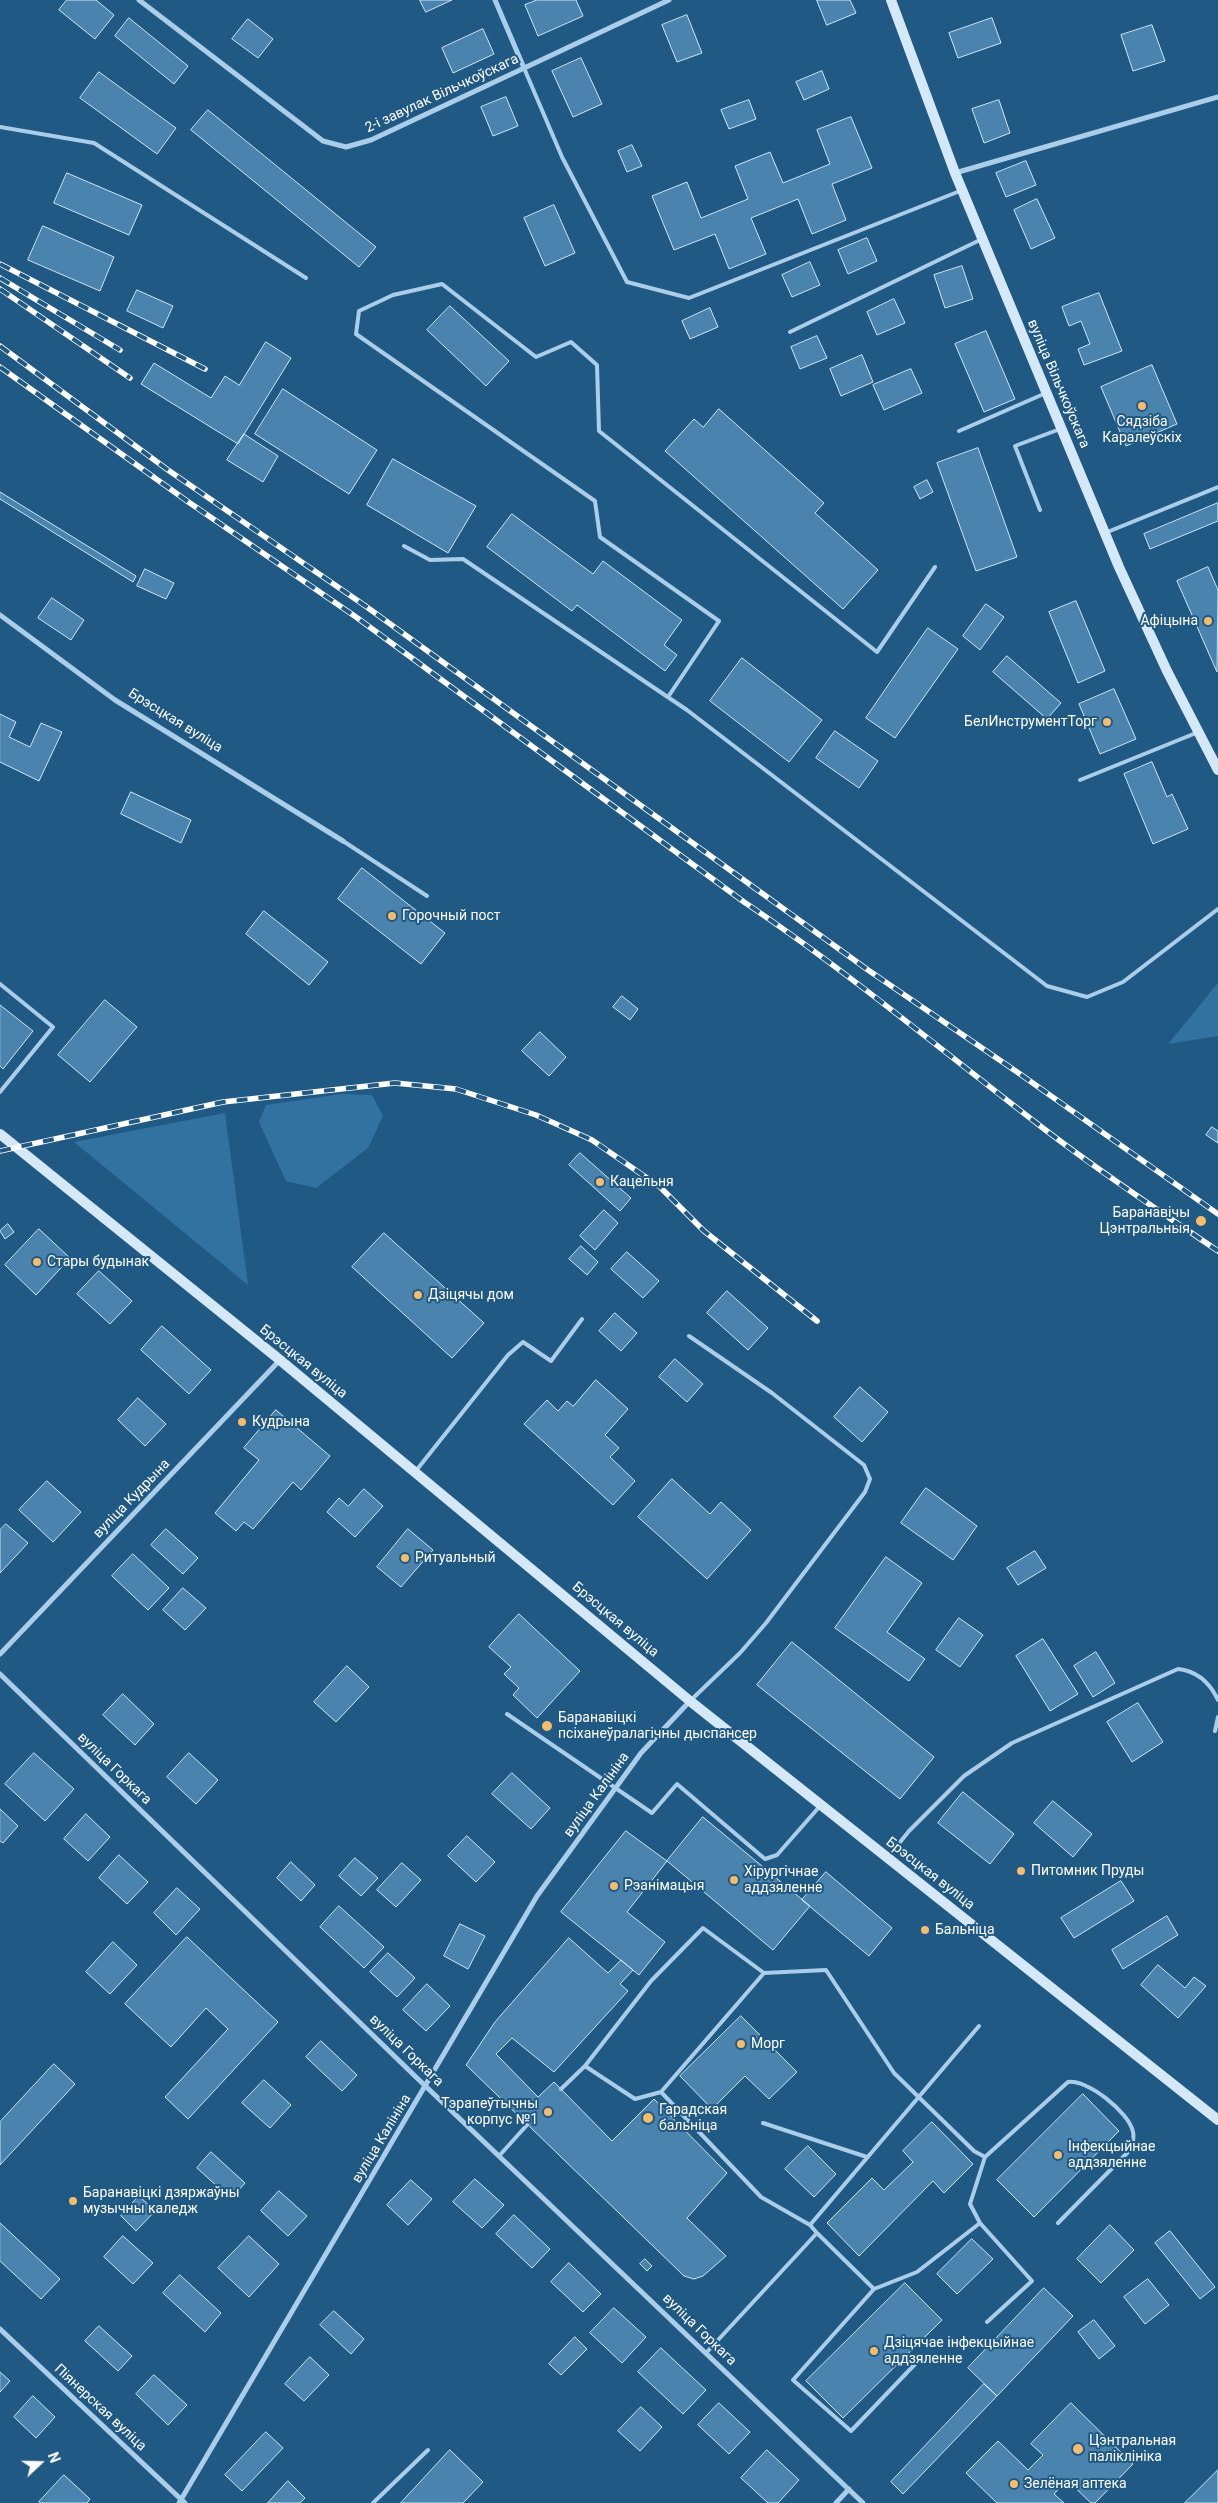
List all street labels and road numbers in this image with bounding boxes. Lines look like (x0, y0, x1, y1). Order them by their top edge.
street label: 2-і завулак Вільчкоўскага (363, 51, 521, 137)
street label: вуліца Вільчкоўскага (1023, 317, 1093, 451)
street label: Брэсцкая вуліца (125, 685, 225, 757)
street label: Брэсцкая вуліца (256, 1322, 350, 1402)
street label: вуліца Кудрына (90, 1456, 174, 1542)
street label: Брэсцкая вуліца (568, 1579, 662, 1661)
street label: вуліца Горкага (74, 1730, 154, 1808)
street label: вуліца Калініна (561, 1749, 633, 1841)
street label: Брэсцкая вуліца (882, 1834, 978, 1914)
street label: вуліца Горкага (366, 2012, 446, 2090)
street label: вуліца Калініна (349, 2092, 415, 2186)
street label: вуліца Горкага (659, 2291, 739, 2369)
street label: Піянерская вуліца (50, 2361, 150, 2455)

